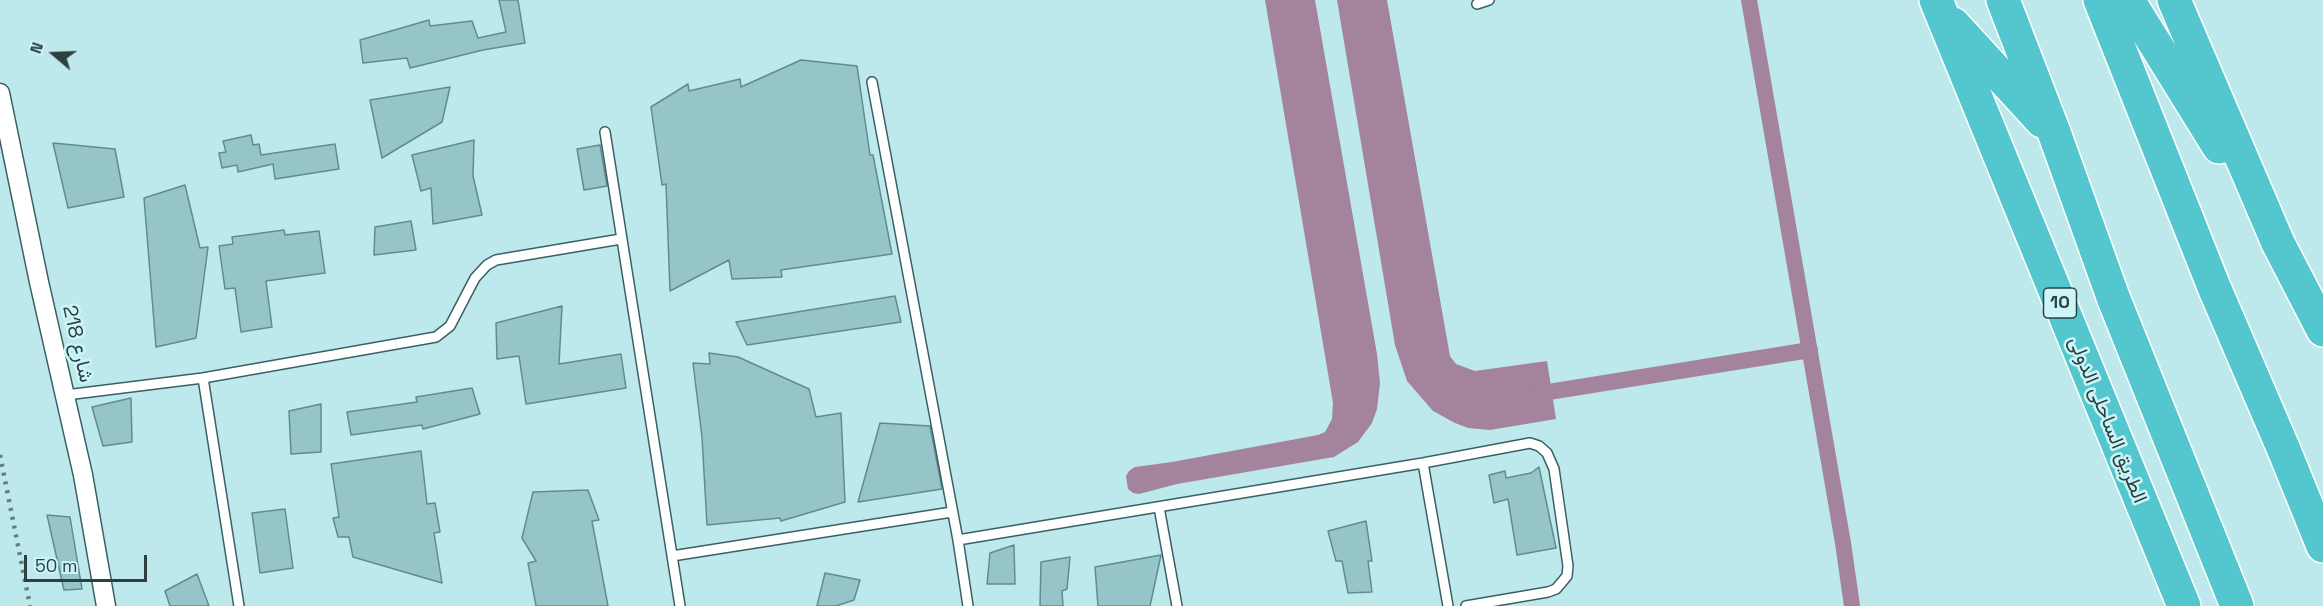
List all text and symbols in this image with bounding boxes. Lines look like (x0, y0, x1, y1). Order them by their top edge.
north arrow (24, 24, 84, 84)
text: N (25, 39, 48, 56)
road number: 10 (2044, 288, 2076, 318)
street label: شارع 218 (57, 303, 97, 385)
street label: الطريق الساحلى الدولى (2063, 333, 2151, 507)
scale bar (27, 543, 150, 581)
text: 50 m (35, 554, 77, 577)

